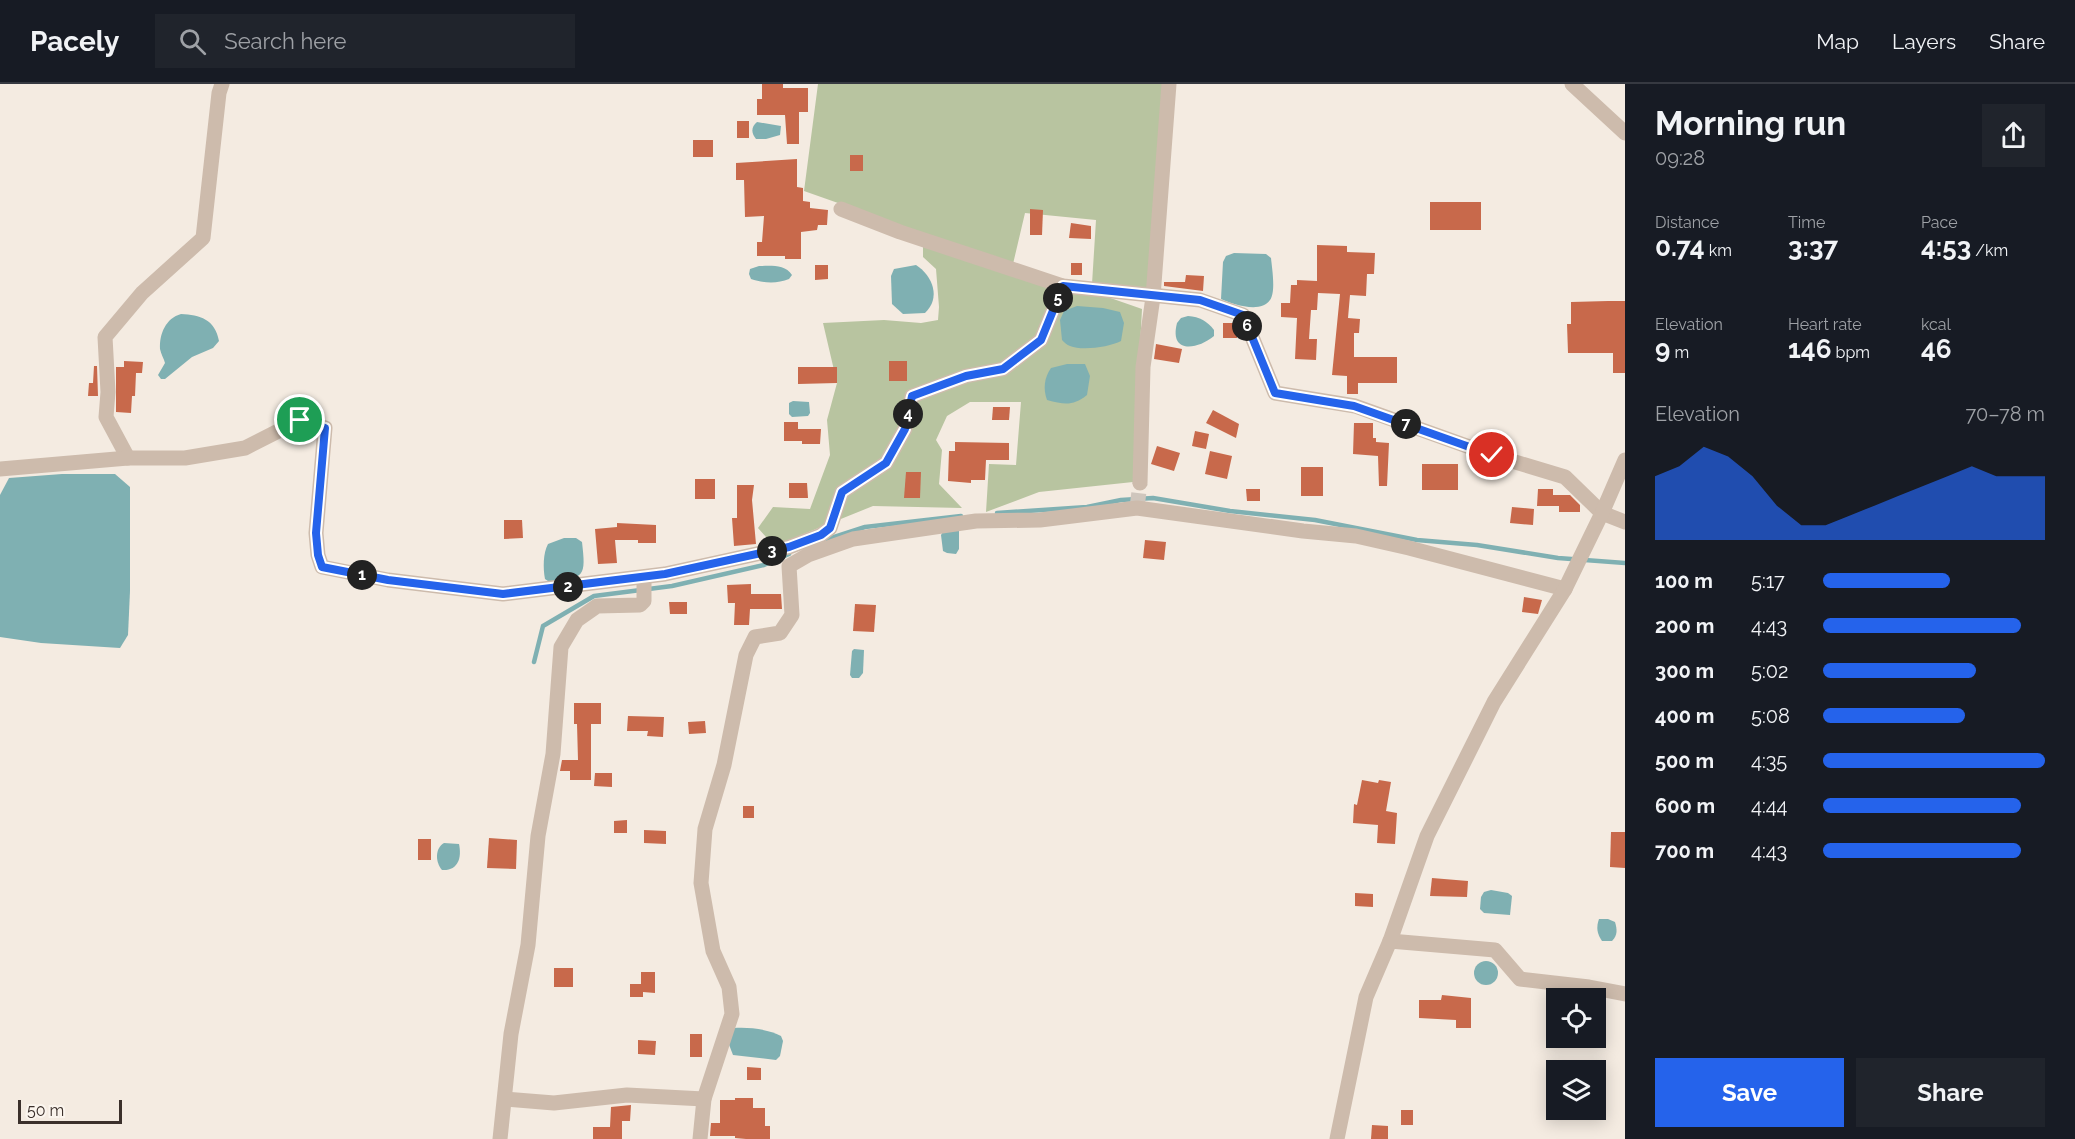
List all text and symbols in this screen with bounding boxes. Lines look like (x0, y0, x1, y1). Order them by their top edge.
search box (155, 14, 575, 68)
text: Pacely (30, 25, 119, 58)
icon: search (176, 25, 209, 58)
text: Search here (224, 28, 346, 54)
text: Map (1816, 29, 1859, 54)
text: Layers (1892, 29, 1956, 54)
text: Share (1989, 29, 2045, 54)
text: Morning run (1655, 104, 1846, 143)
button: share (1982, 104, 2045, 167)
text: 09:28 (1655, 146, 1705, 170)
text: Distance (1655, 213, 1719, 232)
text: Time (1788, 213, 1825, 232)
text: Pace (1921, 213, 1958, 232)
text: 0.74 (1655, 232, 1705, 262)
text: 3:37 (1788, 232, 1838, 262)
text: 4:53 (1921, 232, 1971, 262)
text: km (1705, 241, 1732, 260)
text: /km (1971, 241, 2008, 260)
pin: 5 (1043, 283, 1073, 313)
text: 5 (1054, 288, 1062, 307)
pin: 6 (1232, 311, 1262, 341)
text: Elevation (1655, 315, 1723, 334)
text: Heart rate (1788, 315, 1862, 334)
text: kcal (1921, 315, 1951, 334)
text: 6 (1242, 316, 1252, 335)
text: 9 (1655, 334, 1670, 364)
text: 146 (1788, 334, 1831, 364)
text: 46 (1921, 334, 1952, 364)
text: m (1670, 343, 1689, 362)
text: bpm (1831, 343, 1870, 362)
pin (274, 394, 325, 445)
pin: 4 (893, 399, 923, 429)
text: Elevation (1655, 402, 1740, 426)
text: 70–78 m (1965, 402, 2045, 426)
icon: arrive (283, 403, 316, 436)
text: 4 (903, 404, 913, 423)
pin: 7 (1391, 409, 1421, 439)
text: 7 (1402, 414, 1410, 433)
pin (1466, 429, 1517, 480)
icon: check (1475, 438, 1508, 471)
pin: 3 (757, 536, 787, 566)
text: 3 (768, 541, 776, 560)
pin: 1 (347, 560, 377, 590)
text: 1 (358, 565, 366, 584)
text: 100 m (1655, 569, 1713, 593)
text: 5:17 (1751, 569, 1785, 593)
pin: 2 (553, 572, 583, 602)
text: 2 (563, 577, 573, 596)
text: 200 m (1655, 614, 1714, 638)
text: 4:43 (1751, 614, 1787, 638)
text: 300 m (1655, 659, 1714, 683)
text: 5:02 (1751, 659, 1788, 683)
text: 400 m (1655, 704, 1714, 728)
text: 5:08 (1751, 704, 1790, 728)
text: 500 m (1655, 749, 1714, 773)
text: 4:35 (1751, 749, 1787, 773)
text: 600 m (1655, 794, 1715, 818)
text: 4:44 (1751, 794, 1788, 818)
text: 700 m (1655, 839, 1714, 863)
text: 4:43 (1751, 839, 1787, 863)
map controls (1546, 988, 1606, 1120)
button: locate (1546, 988, 1606, 1048)
button: Save (1655, 1058, 1844, 1127)
button: Share (1856, 1058, 2045, 1127)
button: layers (1546, 1060, 1606, 1120)
scale bar (18, 1097, 122, 1124)
text: 50 m (27, 1101, 64, 1120)

